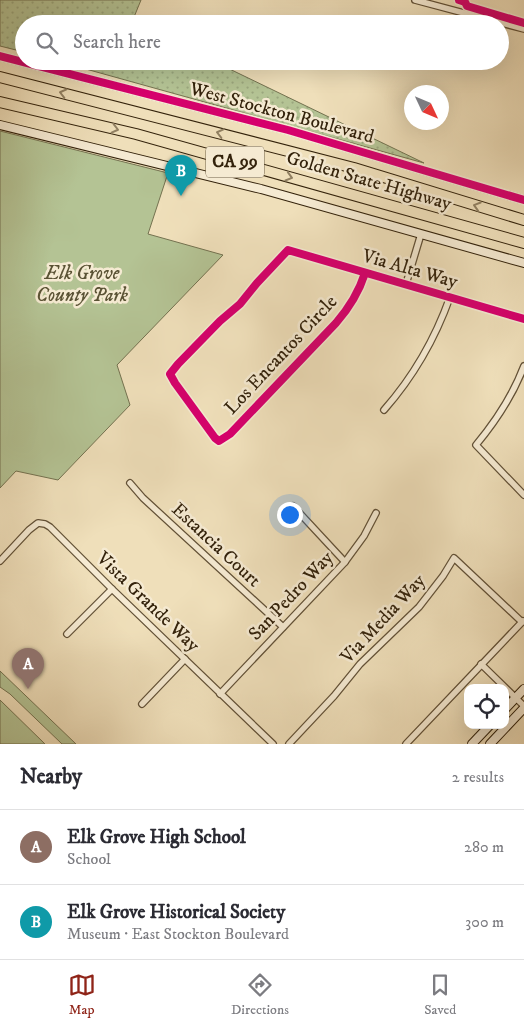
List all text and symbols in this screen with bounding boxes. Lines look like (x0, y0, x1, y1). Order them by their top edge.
search box (15, 15, 509, 70)
icon: search (33, 29, 61, 57)
text: Search here (73, 31, 161, 54)
street label: West Stockton Boulevard (186, 77, 377, 149)
north arrow (404, 85, 449, 130)
one-way arrow (58, 88, 67, 99)
one-way arrow (111, 123, 120, 134)
one-way arrow (217, 129, 225, 139)
road number: CA 99 (206, 146, 264, 178)
street label: Golden State Highway (284, 146, 455, 216)
pin: B (165, 155, 197, 196)
one-way arrow (285, 171, 293, 182)
one-way arrow (474, 202, 482, 212)
street label: Via Alta Way (359, 244, 461, 294)
park label: Elk Grove County Park (36, 262, 128, 307)
street label: Los Encantos Circle (220, 291, 342, 419)
street label: Estancia Court (167, 498, 265, 592)
your location (277, 502, 303, 528)
street label: Vista Grande Way (91, 546, 205, 658)
street label: San Pedro Way (244, 546, 339, 645)
street label: Via Media Way (335, 569, 431, 669)
pin: A (12, 648, 44, 689)
map controls (464, 684, 509, 729)
button: locate (464, 684, 509, 729)
text: Nearby (20, 764, 82, 790)
text: 2 results (452, 767, 504, 787)
text: Elk Grove High School (67, 826, 246, 849)
text: A (31, 837, 41, 857)
text: 280 m (464, 837, 504, 857)
text: School (67, 849, 111, 869)
text: Elk Grove Historical Society (67, 901, 285, 924)
text: B (31, 912, 41, 932)
text: 300 m (465, 912, 504, 932)
text: Museum · East Stockton Boulevard (67, 924, 289, 944)
tab: Map (68, 971, 96, 1019)
tab: Directions (231, 971, 289, 1019)
tab: Saved (424, 971, 456, 1019)

